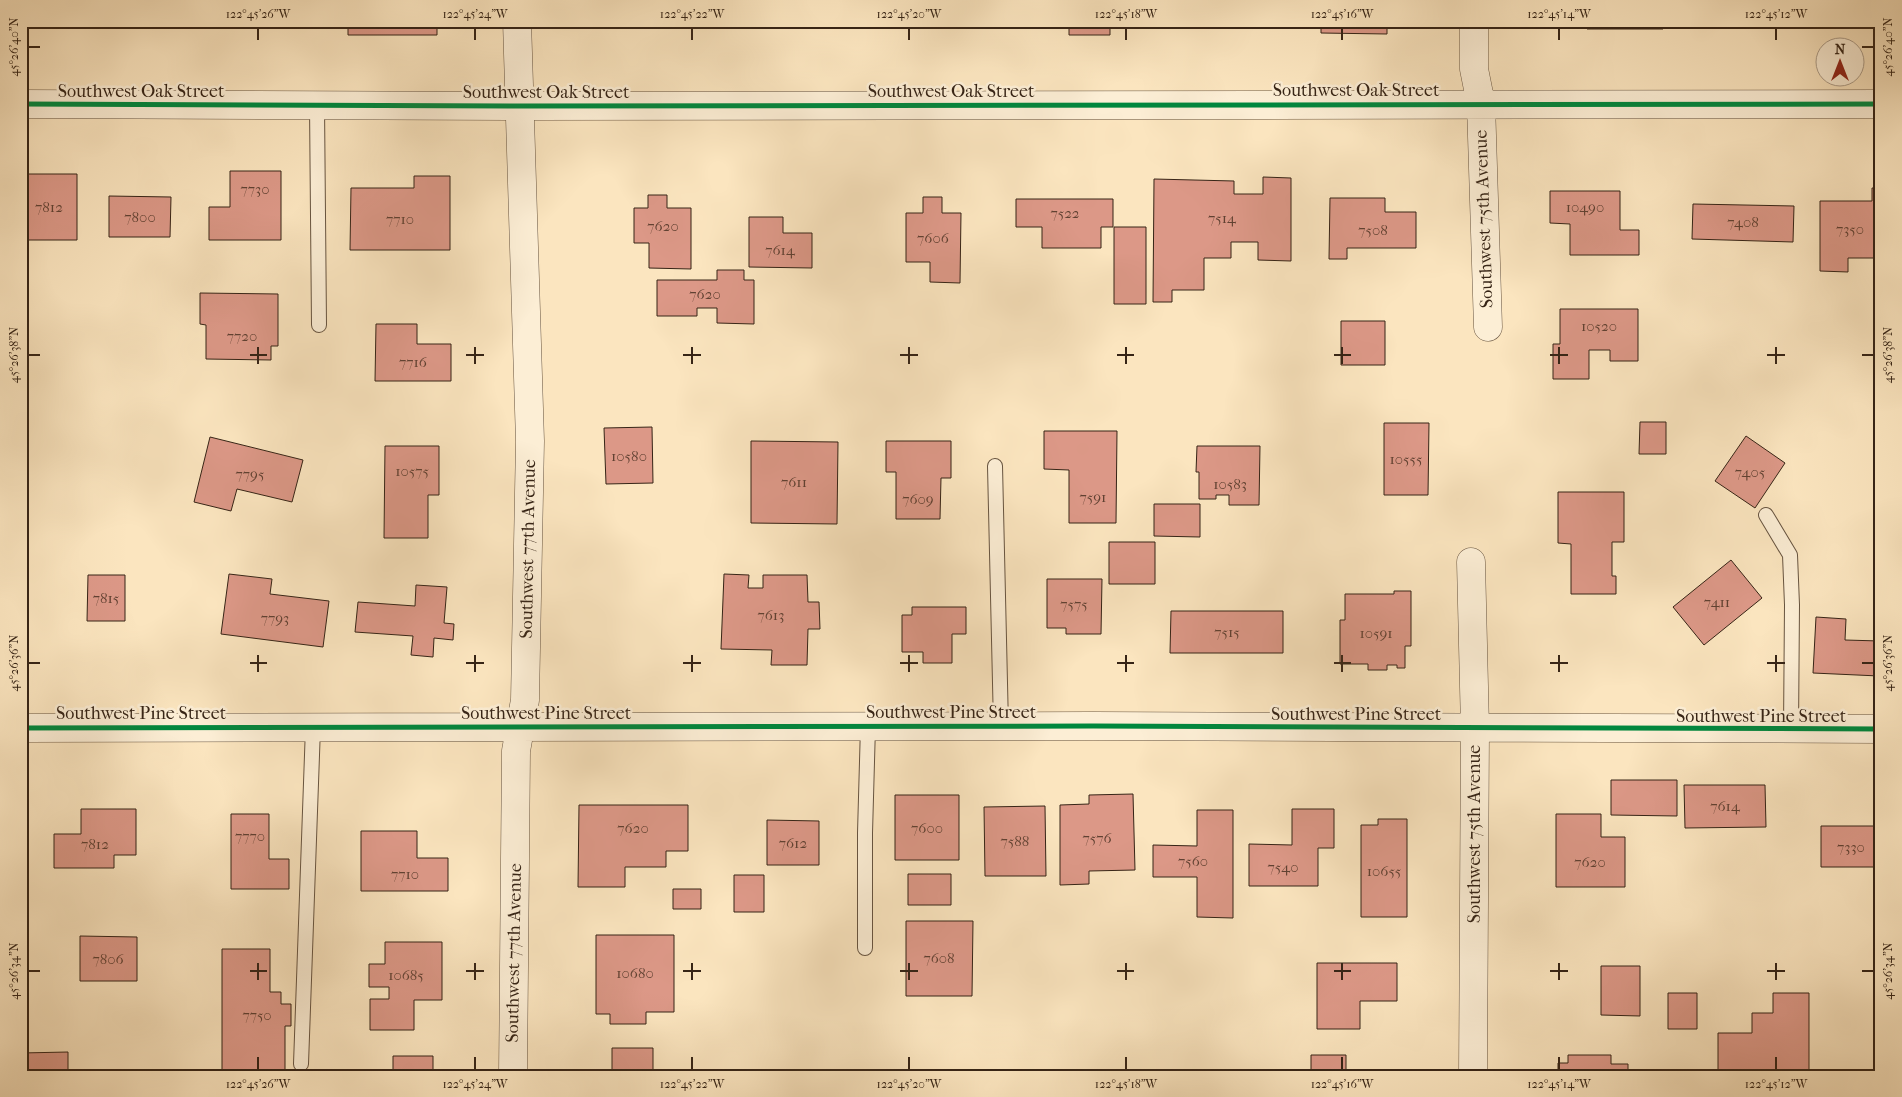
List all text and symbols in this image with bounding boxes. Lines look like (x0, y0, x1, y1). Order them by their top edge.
text: 122°45'26"W (226, 7, 292, 21)
text: 122°45'24"W (442, 7, 509, 21)
text: 122°45'22"W (660, 7, 725, 21)
text: 122°45'20"W (877, 7, 943, 21)
text: 122°45'18"W (1095, 7, 1158, 21)
text: 122°45'16"W (1311, 7, 1375, 21)
text: 122°45'14"W (1527, 7, 1592, 21)
text: 122°45'12"W (1745, 7, 1808, 21)
text: 45°26'40"N (7, 17, 21, 77)
text: 45°26'40"N (1881, 17, 1895, 77)
north arrow (1814, 38, 1864, 88)
text: N (1835, 41, 1846, 58)
street label: Southwest Oak Street (1273, 80, 1440, 101)
street label: Southwest Oak Street (58, 81, 225, 102)
street label: Southwest Oak Street (868, 81, 1035, 102)
street label: Southwest Oak Street (463, 82, 630, 103)
street label: Southwest 75th Avenue (1470, 129, 1498, 308)
house number: 7730 (241, 180, 269, 198)
house number: 7812 (35, 198, 63, 216)
house number: 10490 (1566, 198, 1604, 216)
house number: 7522 (1050, 204, 1080, 222)
house number: 7800 (124, 208, 156, 226)
house number: 7514 (1208, 209, 1237, 227)
house number: 7710 (386, 210, 414, 228)
house number: 7408 (1727, 213, 1759, 231)
house number: 7620 (647, 217, 679, 235)
house number: 7350 (1836, 220, 1864, 238)
house number: 7508 (1358, 221, 1388, 239)
house number: 7606 (917, 229, 950, 247)
house number: 7614 (765, 241, 796, 259)
house number: 7620 (689, 285, 721, 303)
house number: 10520 (1581, 317, 1617, 335)
text: 45°26'38"N (7, 327, 21, 383)
house number: 7720 (227, 327, 257, 345)
text: 45°26'38"N (1881, 327, 1895, 383)
house number: 7716 (399, 353, 428, 371)
house number: 10580 (611, 447, 647, 465)
house number: 10555 (1390, 450, 1422, 468)
street label: Southwest 77th Avenue (516, 459, 540, 639)
house number: 10575 (395, 462, 429, 480)
house number: 7405 (1735, 463, 1765, 481)
house number: 7795 (236, 465, 264, 483)
house number: 7611 (781, 473, 807, 491)
house number: 10583 (1213, 475, 1247, 493)
house number: 7591 (1080, 488, 1106, 506)
house number: 7609 (902, 490, 934, 508)
house number: 7815 (93, 589, 119, 607)
house number: 7411 (1704, 593, 1730, 611)
house number: 7575 (1060, 595, 1088, 613)
house number: 7613 (758, 606, 784, 624)
house number: 7793 (261, 609, 289, 627)
house number: 7515 (1214, 623, 1240, 641)
house number: 10591 (1359, 624, 1393, 642)
text: 45°26'36"N (7, 635, 21, 691)
text: 45°26'36"N (1881, 635, 1895, 691)
street label: Southwest Pine Street (866, 702, 1037, 723)
street label: Southwest Pine Street (56, 703, 227, 724)
street label: Southwest Pine Street (461, 703, 632, 724)
street label: Southwest Pine Street (1271, 704, 1442, 725)
street label: Southwest Pine Street (1676, 706, 1847, 727)
street label: Southwest 75th Avenue (1464, 745, 1485, 923)
house number: 7614 (1710, 797, 1741, 815)
house number: 7620 (617, 819, 649, 837)
house number: 7600 (911, 819, 943, 837)
house number: 7770 (235, 827, 265, 845)
house number: 7576 (1082, 829, 1112, 847)
house number: 7588 (1001, 832, 1029, 850)
house number: 7612 (779, 834, 807, 852)
house number: 7812 (81, 835, 109, 853)
house number: 7330 (1837, 838, 1865, 856)
house number: 7560 (1178, 852, 1208, 870)
house number: 7620 (1574, 853, 1606, 871)
house number: 7540 (1268, 858, 1298, 876)
house number: 10655 (1367, 862, 1401, 880)
street label: Southwest 77th Avenue (502, 863, 526, 1043)
house number: 7710 (391, 865, 419, 883)
text: 45°26'34"N (7, 942, 21, 1000)
text: 45°26'34"N (1881, 942, 1895, 1000)
house number: 7608 (923, 949, 955, 967)
house number: 7806 (92, 950, 124, 968)
house number: 10680 (616, 964, 654, 982)
house number: 10685 (388, 966, 424, 984)
house number: 7750 (242, 1006, 272, 1024)
text: 122°45'26"W (226, 1077, 292, 1091)
text: 122°45'24"W (442, 1077, 509, 1091)
text: 122°45'22"W (660, 1077, 725, 1091)
text: 122°45'20"W (877, 1077, 943, 1091)
text: 122°45'18"W (1095, 1077, 1158, 1091)
text: 122°45'16"W (1311, 1077, 1375, 1091)
text: 122°45'14"W (1527, 1077, 1592, 1091)
text: 122°45'12"W (1745, 1077, 1808, 1091)

